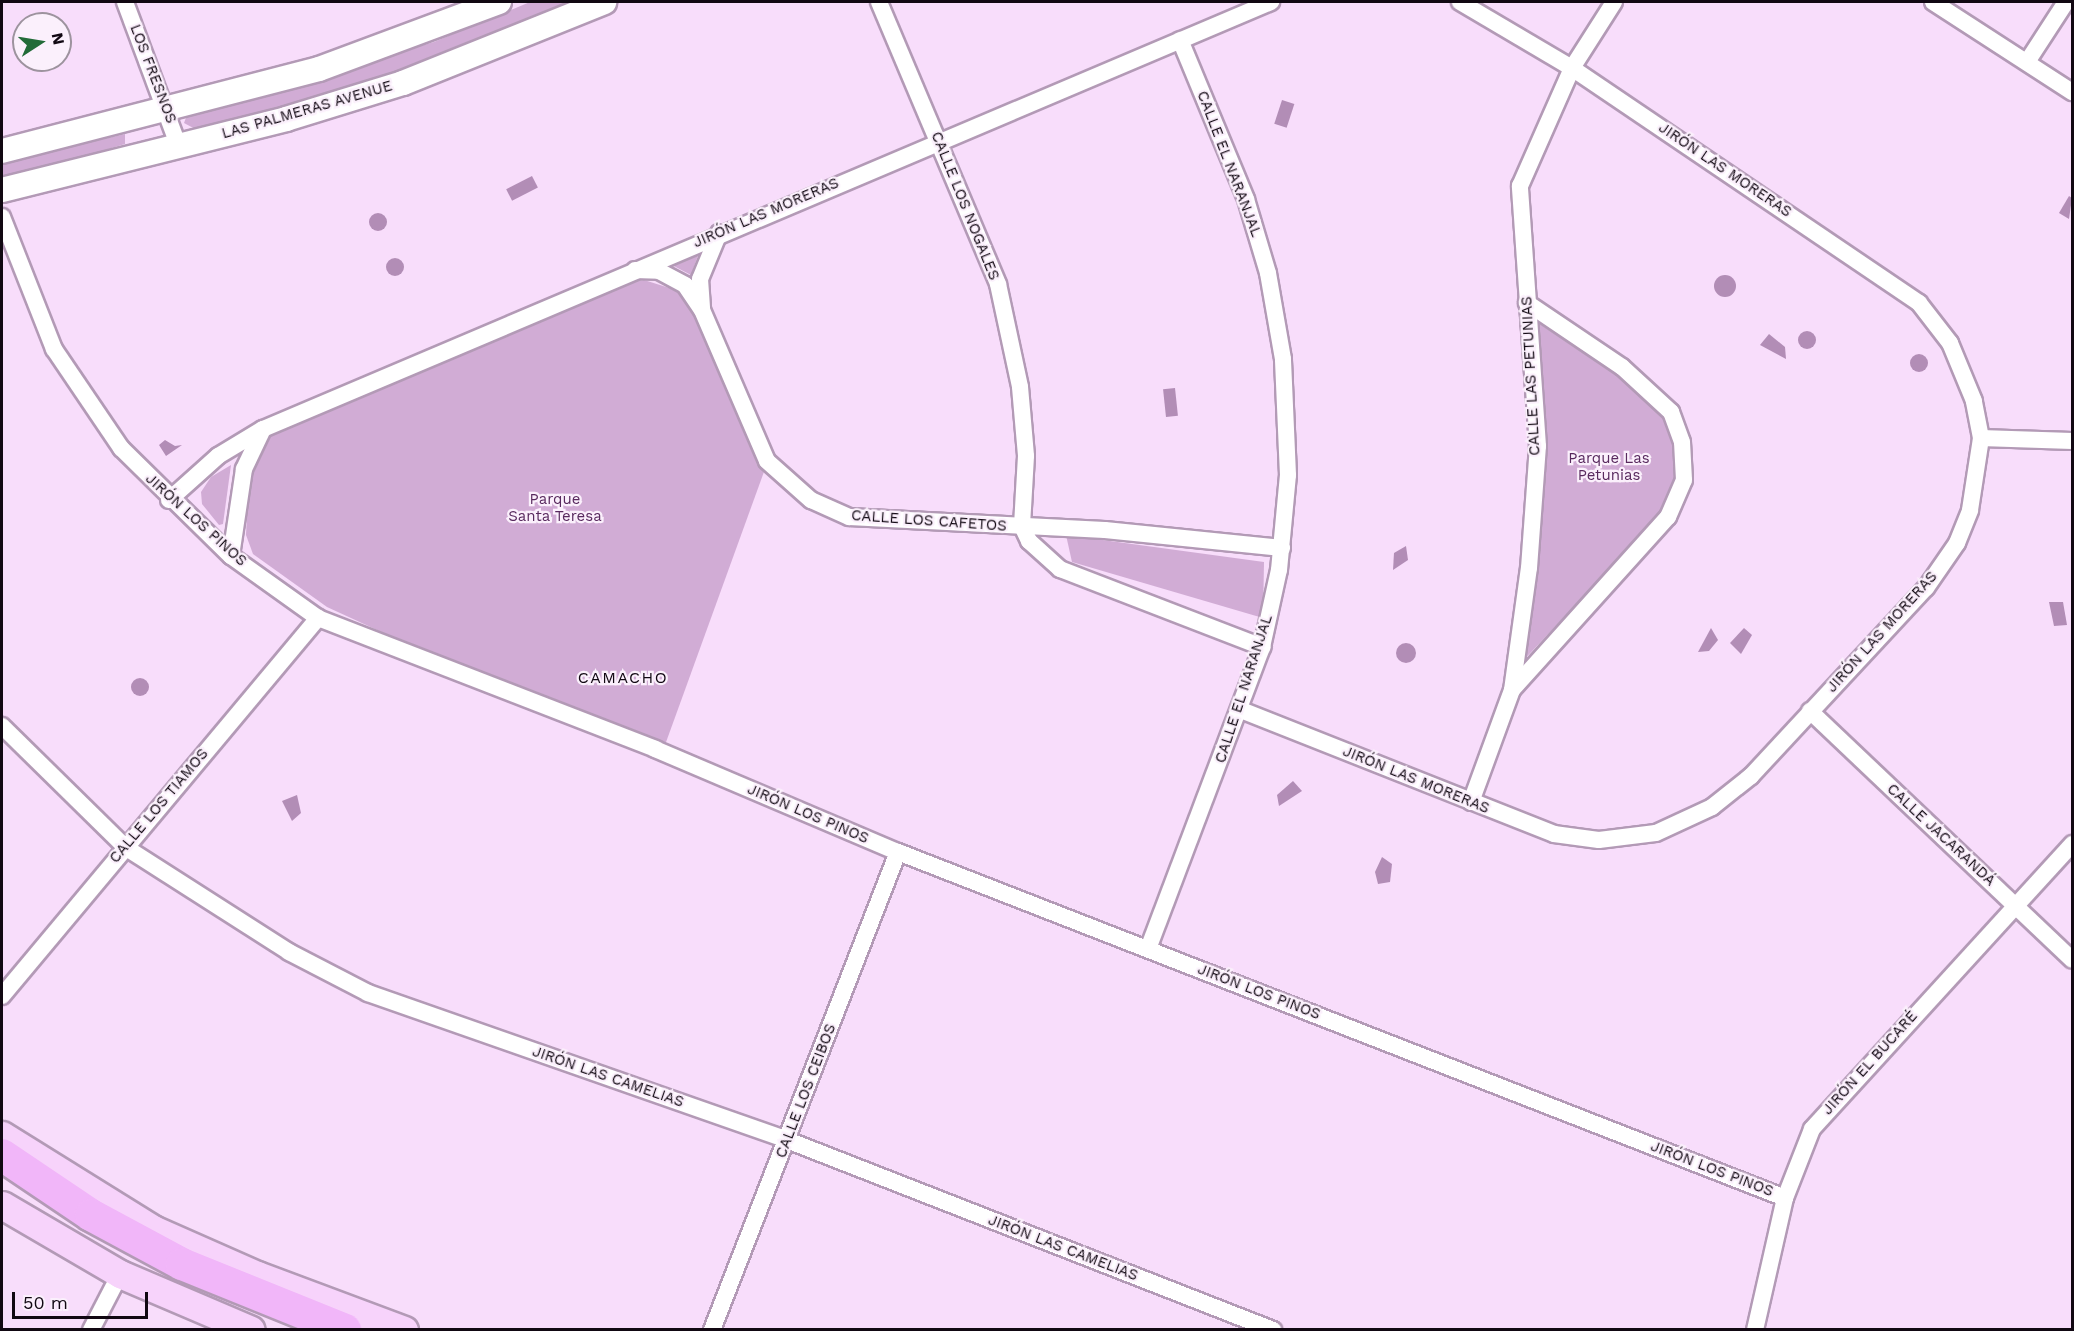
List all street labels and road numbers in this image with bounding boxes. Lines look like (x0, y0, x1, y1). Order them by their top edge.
street label: LOS FRESNOS (126, 22, 180, 126)
street label: LAS PALMERAS AVENUE (219, 77, 395, 143)
street label: CALLE EL NARANJAL (1193, 88, 1265, 240)
street label: JIRÓN LAS MORERAS (1655, 119, 1795, 221)
street label: CALLE LOS NOGALES (927, 129, 1003, 283)
street label: JIRÓN LAS MORERAS (690, 174, 842, 252)
street label: CALLE LAS PETUNIAS (1518, 296, 1544, 456)
street label: JIRÓN LOS PINOS (142, 470, 250, 570)
street label: CALLE LOS CAFETOS (851, 507, 1007, 535)
street label: JIRÓN LAS MORERAS (1823, 568, 1941, 696)
street label: CALLE EL NARANJAL (1211, 612, 1277, 766)
street label: JIRÓN LAS MORERAS (1340, 742, 1492, 818)
street label: CALLE LOS TIAMOS (106, 745, 212, 867)
street label: JIRÓN LOS PINOS (745, 780, 871, 848)
street label: CALLE JACARANDÁ (1883, 780, 1999, 890)
street label: JIRÓN LOS PINOS (1195, 960, 1323, 1024)
street label: JIRÓN EL BUCARÉ (1818, 1007, 1922, 1119)
street label: CALLE LOS CEIBOS (772, 1021, 840, 1161)
street label: JIRÓN LAS CAMELIAS (530, 1043, 686, 1111)
street label: JIRÓN LOS PINOS (1648, 1137, 1776, 1201)
street label: JIRÓN LAS CAMELIAS (986, 1211, 1140, 1285)

